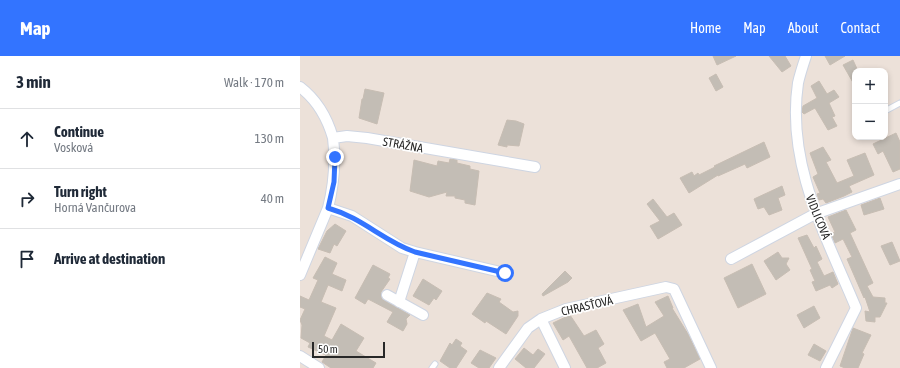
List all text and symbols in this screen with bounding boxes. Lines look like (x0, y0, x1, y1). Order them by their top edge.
text: Map (20, 17, 51, 39)
text: Home (690, 20, 721, 36)
text: Map (743, 20, 766, 36)
text: About (788, 20, 819, 36)
text: Contact (841, 20, 880, 36)
map controls (852, 68, 888, 140)
button: + (852, 68, 888, 104)
text: 3 min (16, 72, 51, 92)
text: Walk · 170 m (224, 75, 284, 90)
button: − (852, 104, 888, 140)
text: Continue (54, 123, 104, 140)
icon: ahead (16, 128, 38, 150)
text: 130 m (255, 131, 284, 146)
street label: STRÁŽNA (382, 135, 424, 155)
text: Vosková (54, 140, 93, 155)
route end (326, 148, 344, 166)
text: Turn right (54, 183, 107, 200)
icon: right (16, 188, 38, 210)
text: 40 m (261, 191, 284, 206)
street label: VIDLICOVÁ (803, 193, 833, 241)
text: Horná Vančurova (54, 200, 136, 215)
icon: arrive (16, 248, 38, 270)
text: Arrive at destination (54, 250, 165, 267)
route start (496, 264, 514, 282)
street label: CHRASŤOVÁ (560, 293, 614, 319)
scale bar (312, 340, 385, 359)
text: 50 m (318, 343, 338, 355)

